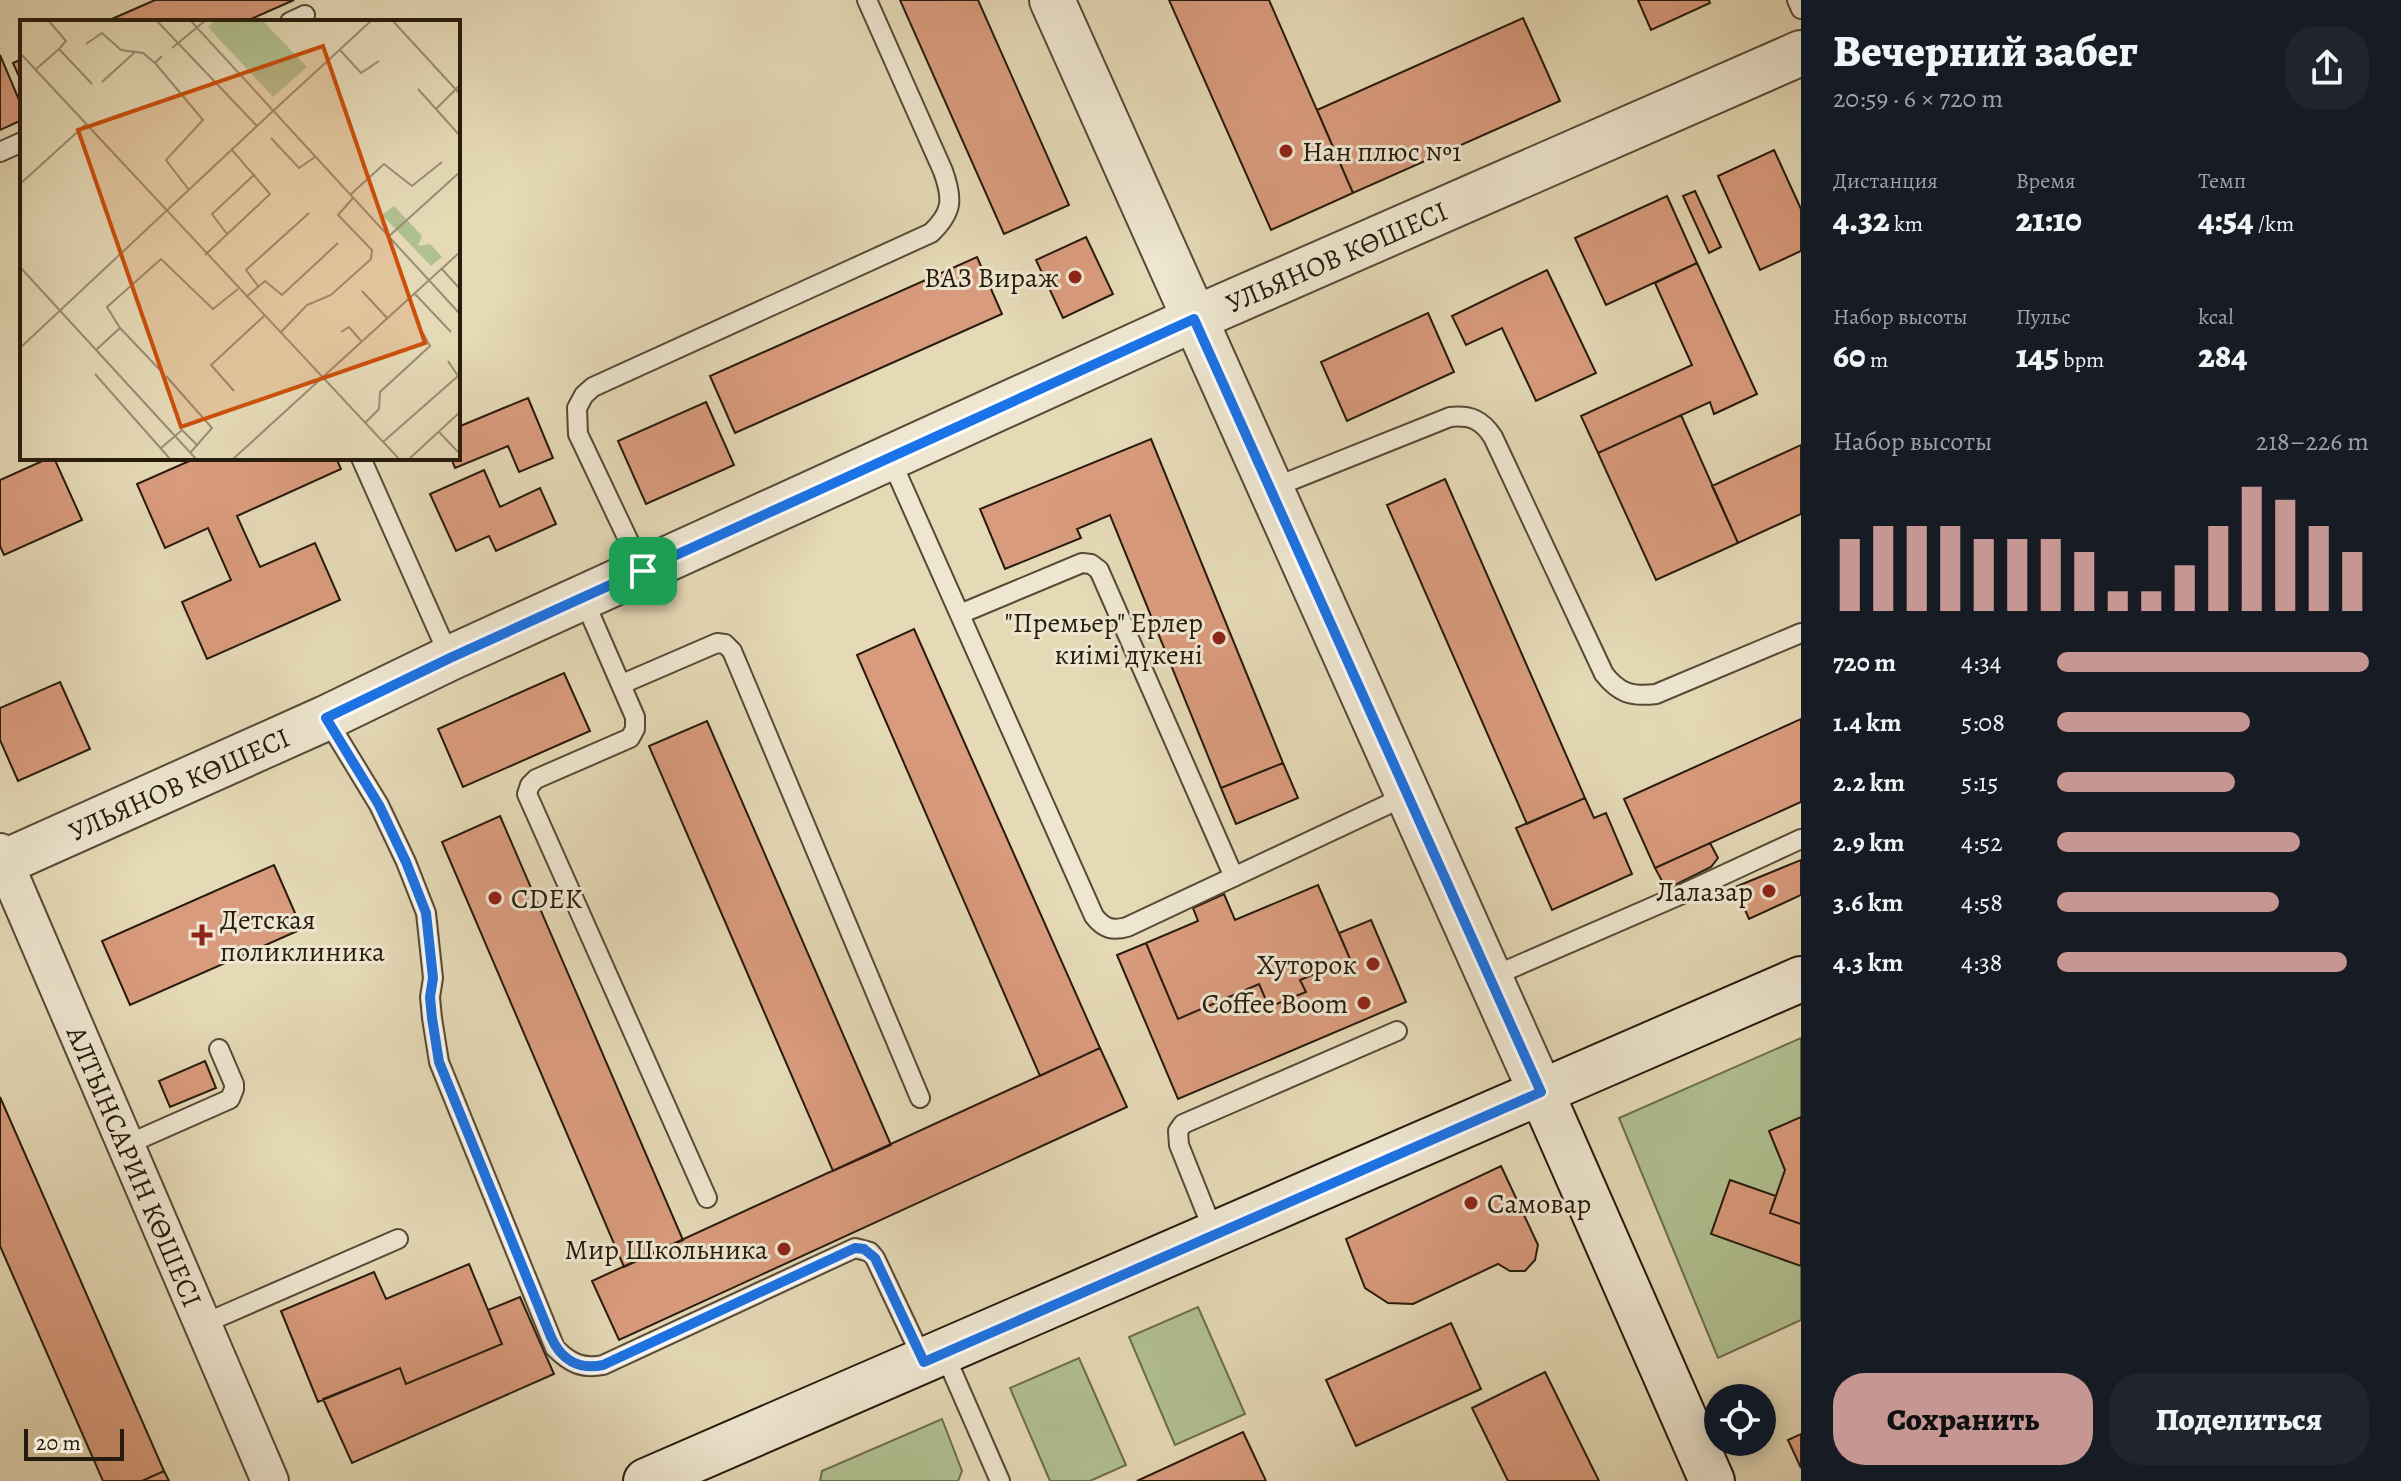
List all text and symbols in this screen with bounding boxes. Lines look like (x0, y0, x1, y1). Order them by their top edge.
inset map (20, 20, 460, 460)
text: Вечерний забег (1833, 21, 2138, 81)
button: share (2285, 26, 2369, 110)
text: 20:59 · 6 × 720 m (1833, 81, 2003, 116)
place label: Нан плюс №1 (1302, 133, 1462, 171)
marker: Нан плюс №1 (1277, 142, 1295, 160)
text: Дистанция (1833, 166, 1938, 196)
text: Время (2016, 166, 2076, 196)
text: Темп (2198, 166, 2246, 196)
street label: УЛЬЯНОВ КӨШЕСІ (1220, 192, 1454, 323)
text: 4.32 (1833, 196, 1890, 243)
text: 21:10 (2016, 196, 2082, 243)
text: 4:54 (2198, 196, 2253, 243)
text: km (1890, 209, 1923, 239)
text: /km (2253, 209, 2294, 239)
place label: ВАЗ Вираж (924, 259, 1059, 297)
marker: ВАЗ Вираж (1066, 268, 1084, 286)
text: Набор высоты (1833, 302, 1968, 332)
text: Пульс (2016, 302, 2071, 332)
text: kcal (2198, 302, 2234, 332)
text: 60 (1833, 332, 1866, 379)
text: 145 (2016, 332, 2059, 379)
text: 284 (2198, 332, 2247, 379)
text: m (1866, 345, 1888, 375)
text: bpm (2059, 345, 2104, 375)
text: Набор высоты (1833, 424, 1992, 459)
text: 218–226 m (2256, 424, 2369, 459)
pin (609, 537, 677, 605)
icon: arrive (621, 549, 665, 593)
place label: "Премьер" Ерлер киімі дүкені (1004, 604, 1203, 674)
marker: "Премьер" Ерлер киімі дүкені (1210, 629, 1228, 647)
text: 720 m (1833, 645, 1896, 680)
text: 4:34 (1961, 645, 2002, 680)
text: 1.4 km (1833, 705, 1901, 740)
text: 5:08 (1961, 705, 2005, 740)
street label: УЛЬЯНОВ КӨШЕСІ (63, 719, 296, 851)
text: 2.2 km (1833, 765, 1905, 800)
text: 5:15 (1961, 765, 1998, 800)
text: 2.9 km (1833, 825, 1905, 860)
text: 4:52 (1961, 825, 2003, 860)
place label: Лалазар (1656, 873, 1753, 911)
place label: CDEK (511, 880, 583, 918)
marker: Лалазар (1760, 882, 1778, 900)
text: 3.6 km (1833, 885, 1903, 920)
text: 4:58 (1961, 885, 2003, 920)
marker: CDEK (486, 889, 504, 907)
place label: Детская поликлиника (220, 901, 385, 971)
marker: Детская поликлиника (191, 924, 213, 946)
text: 4.3 km (1833, 945, 1903, 980)
text: 4:38 (1961, 945, 2002, 980)
place label: Хуторок (1257, 946, 1357, 984)
marker: Хуторок (1364, 955, 1382, 973)
place label: Coffee Boom (1202, 985, 1348, 1023)
marker: Coffee Boom (1355, 994, 1373, 1012)
street label: АЛТЫНСАРИН КӨШЕСІ (57, 1020, 211, 1313)
place label: Самовар (1487, 1185, 1591, 1223)
marker: Самовар (1462, 1194, 1480, 1212)
place label: Мир Школьника (564, 1231, 768, 1269)
marker: Мир Школьника (775, 1240, 793, 1258)
button: Сохранить (1833, 1373, 2093, 1465)
button: Поделиться (2109, 1373, 2369, 1465)
map controls (1704, 1384, 1776, 1456)
button: locate (1704, 1384, 1776, 1456)
scale bar (24, 1425, 124, 1461)
text: 20 m (36, 1428, 81, 1458)

